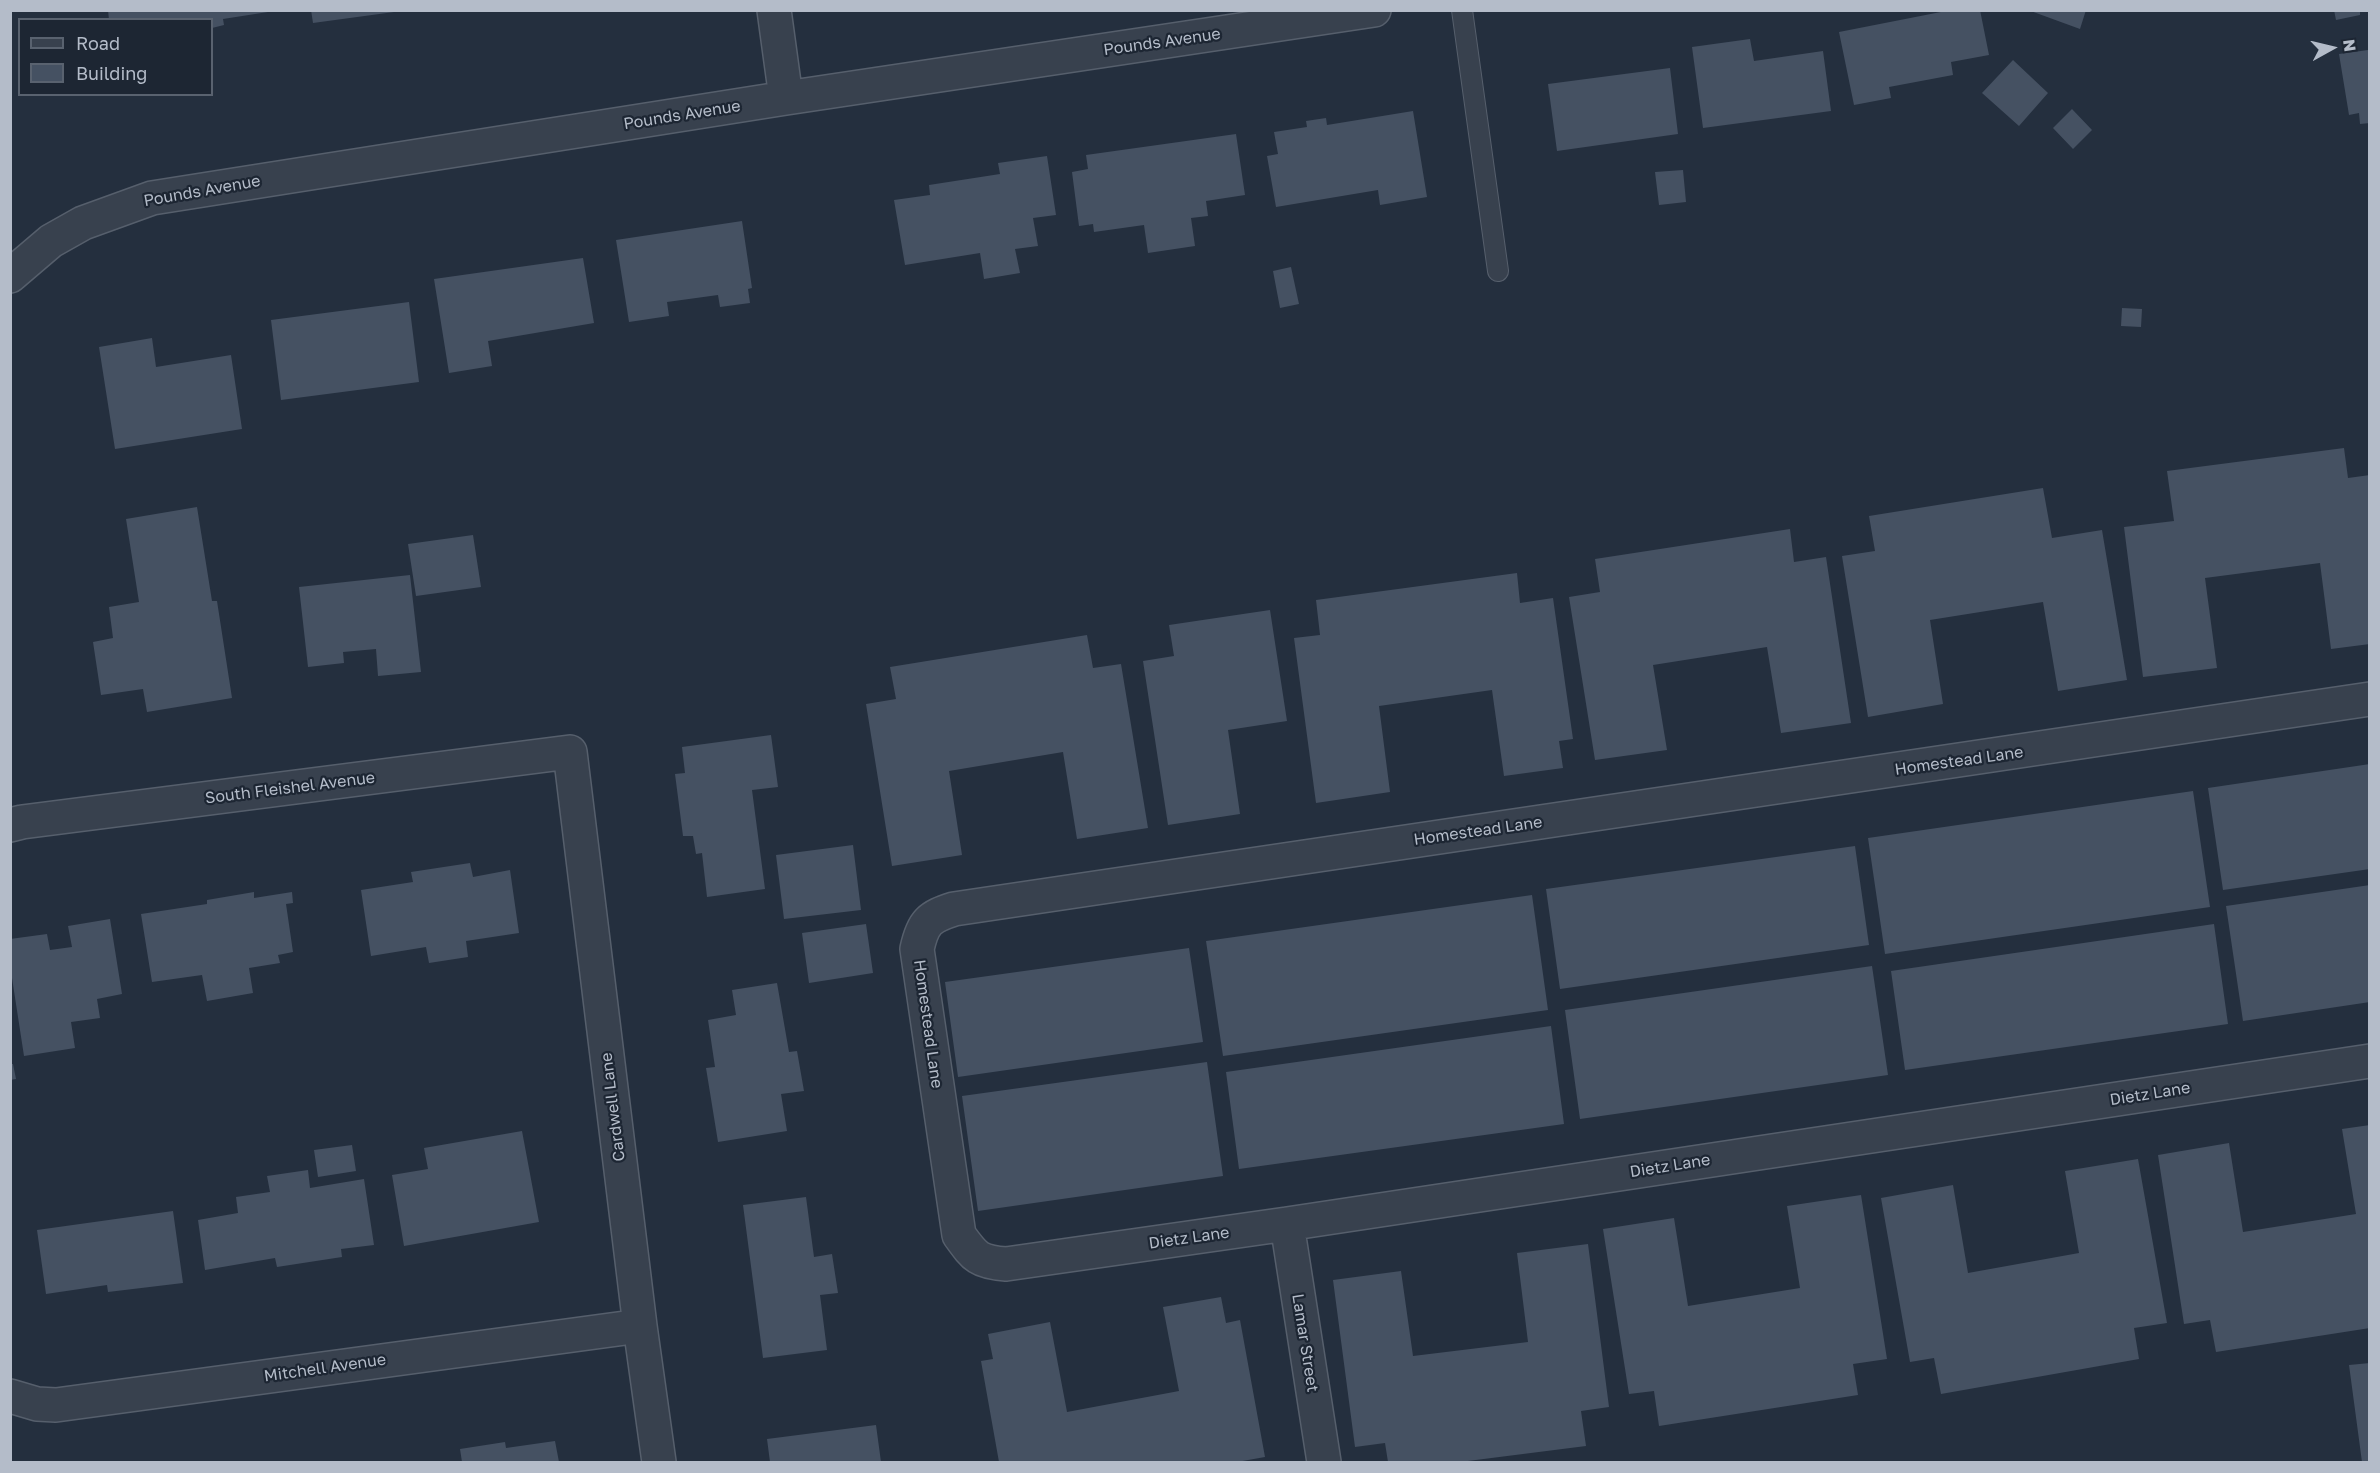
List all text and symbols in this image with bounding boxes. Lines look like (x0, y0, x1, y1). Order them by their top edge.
legend (18, 18, 213, 96)
north arrow (2302, 18, 2362, 78)
street label: Pounds Avenue (1102, 24, 1222, 60)
text: Road (76, 32, 120, 54)
text: N (2339, 38, 2361, 53)
text: Building (76, 62, 147, 84)
street label: Pounds Avenue (622, 96, 742, 134)
street label: Pounds Avenue (142, 171, 262, 211)
street label: Homestead Lane (1893, 742, 2025, 780)
street label: South Fleishel Avenue (204, 768, 376, 808)
street label: Homestead Lane (1412, 812, 1544, 850)
street label: Homestead Lane (909, 958, 947, 1090)
street label: Cardwell Lane (597, 1051, 629, 1163)
street label: Dietz Lane (2108, 1078, 2192, 1110)
street label: Dietz Lane (1628, 1150, 1712, 1182)
street label: Dietz Lane (1148, 1223, 1230, 1253)
street label: Lamar Street (1288, 1293, 1322, 1393)
street label: Mitchell Avenue (263, 1350, 387, 1386)

